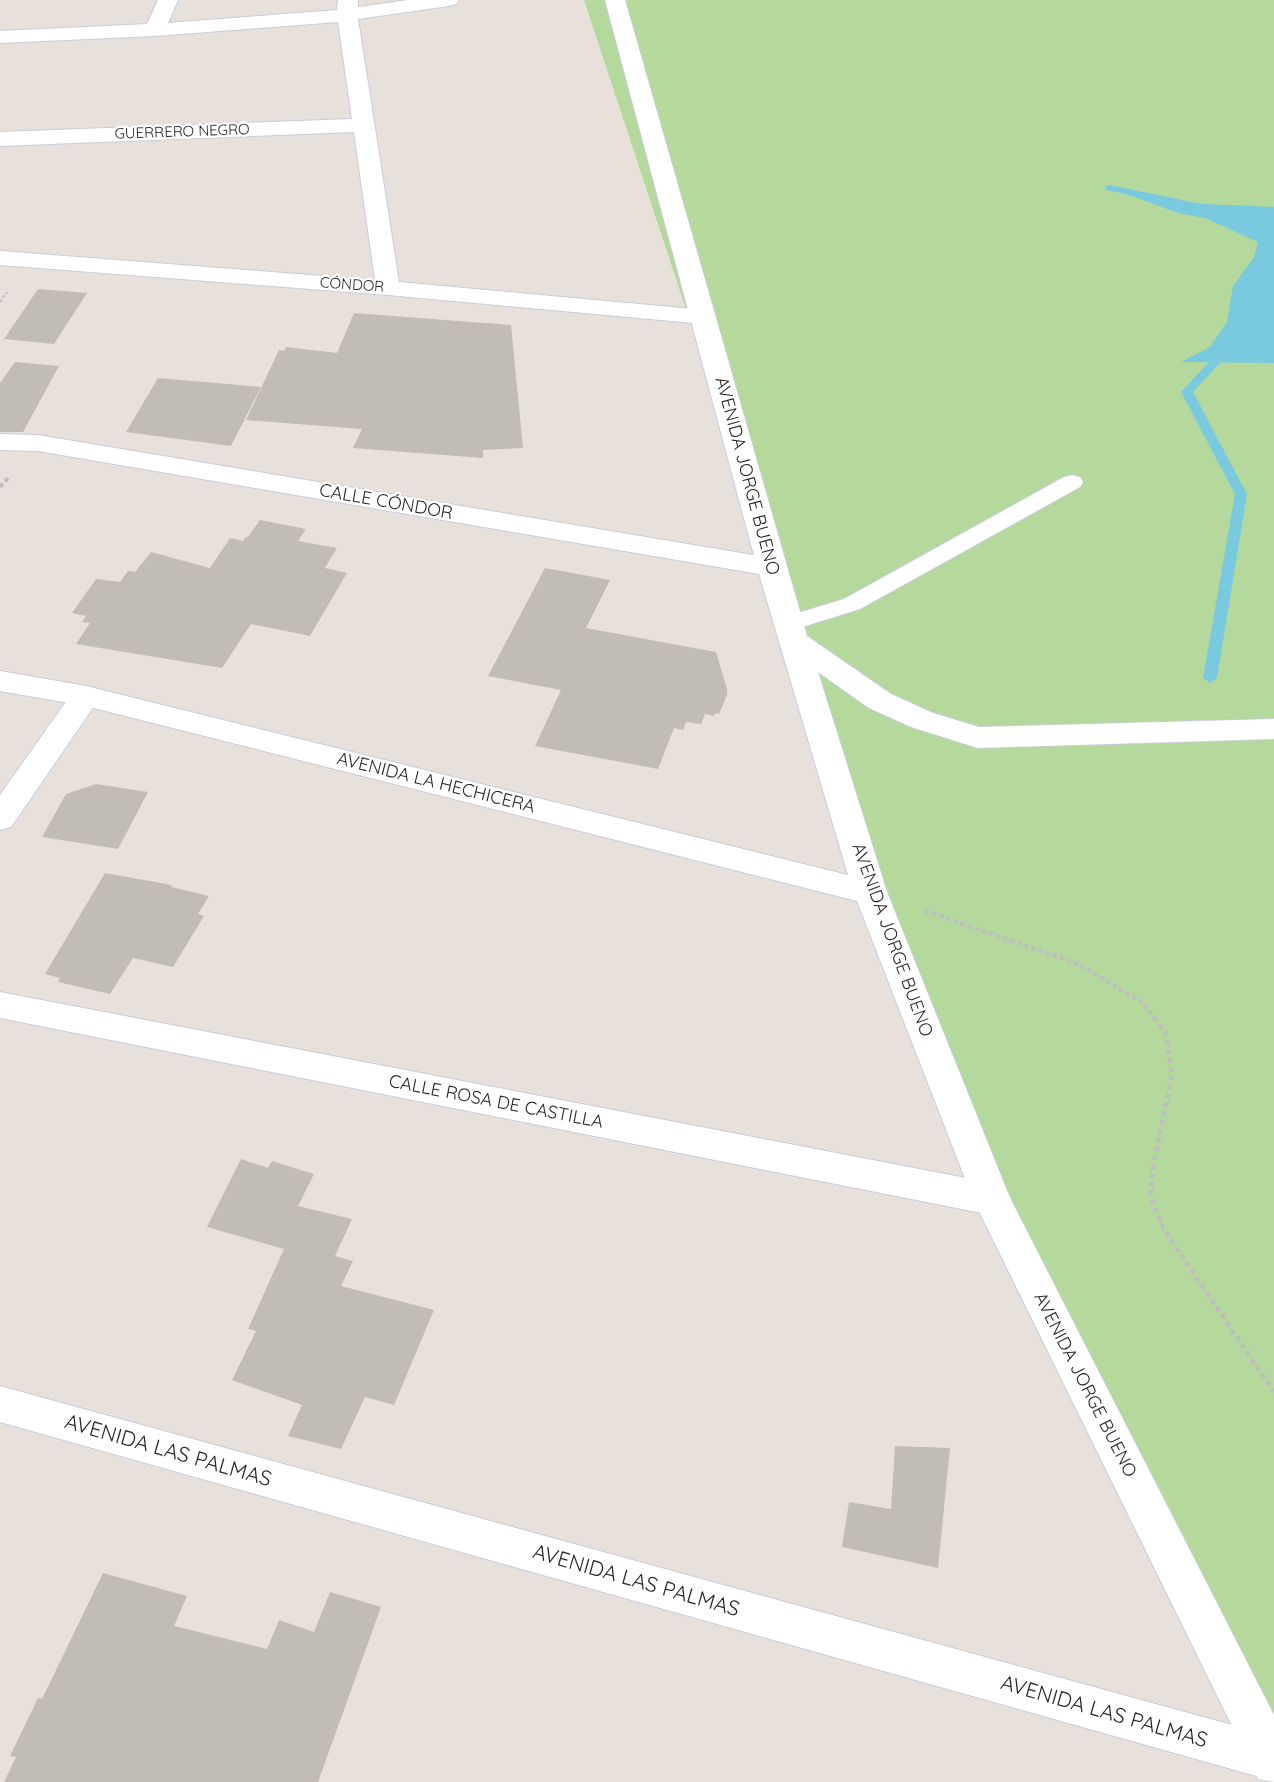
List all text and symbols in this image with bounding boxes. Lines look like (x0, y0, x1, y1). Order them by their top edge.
street label: GUERRERO NEGRO (114, 121, 250, 143)
street label: CÓNDOR (319, 274, 385, 296)
street label: AVENIDA JORGE BUENO (710, 374, 784, 578)
street label: CALLE CÓNDOR (318, 480, 454, 524)
street label: AVENIDA LA HECHICERA (335, 748, 537, 818)
street label: AVENIDA JORGE BUENO (847, 840, 937, 1040)
street label: CALLE ROSA DE CASTILLA (387, 1071, 605, 1133)
street label: AVENIDA JORGE BUENO (1029, 1289, 1141, 1481)
street label: AVENIDA LAS PALMAS (62, 1409, 274, 1493)
street label: AVENIDA LAS PALMAS (530, 1539, 742, 1623)
street label: AVENIDA LAS PALMAS (998, 1670, 1210, 1754)

